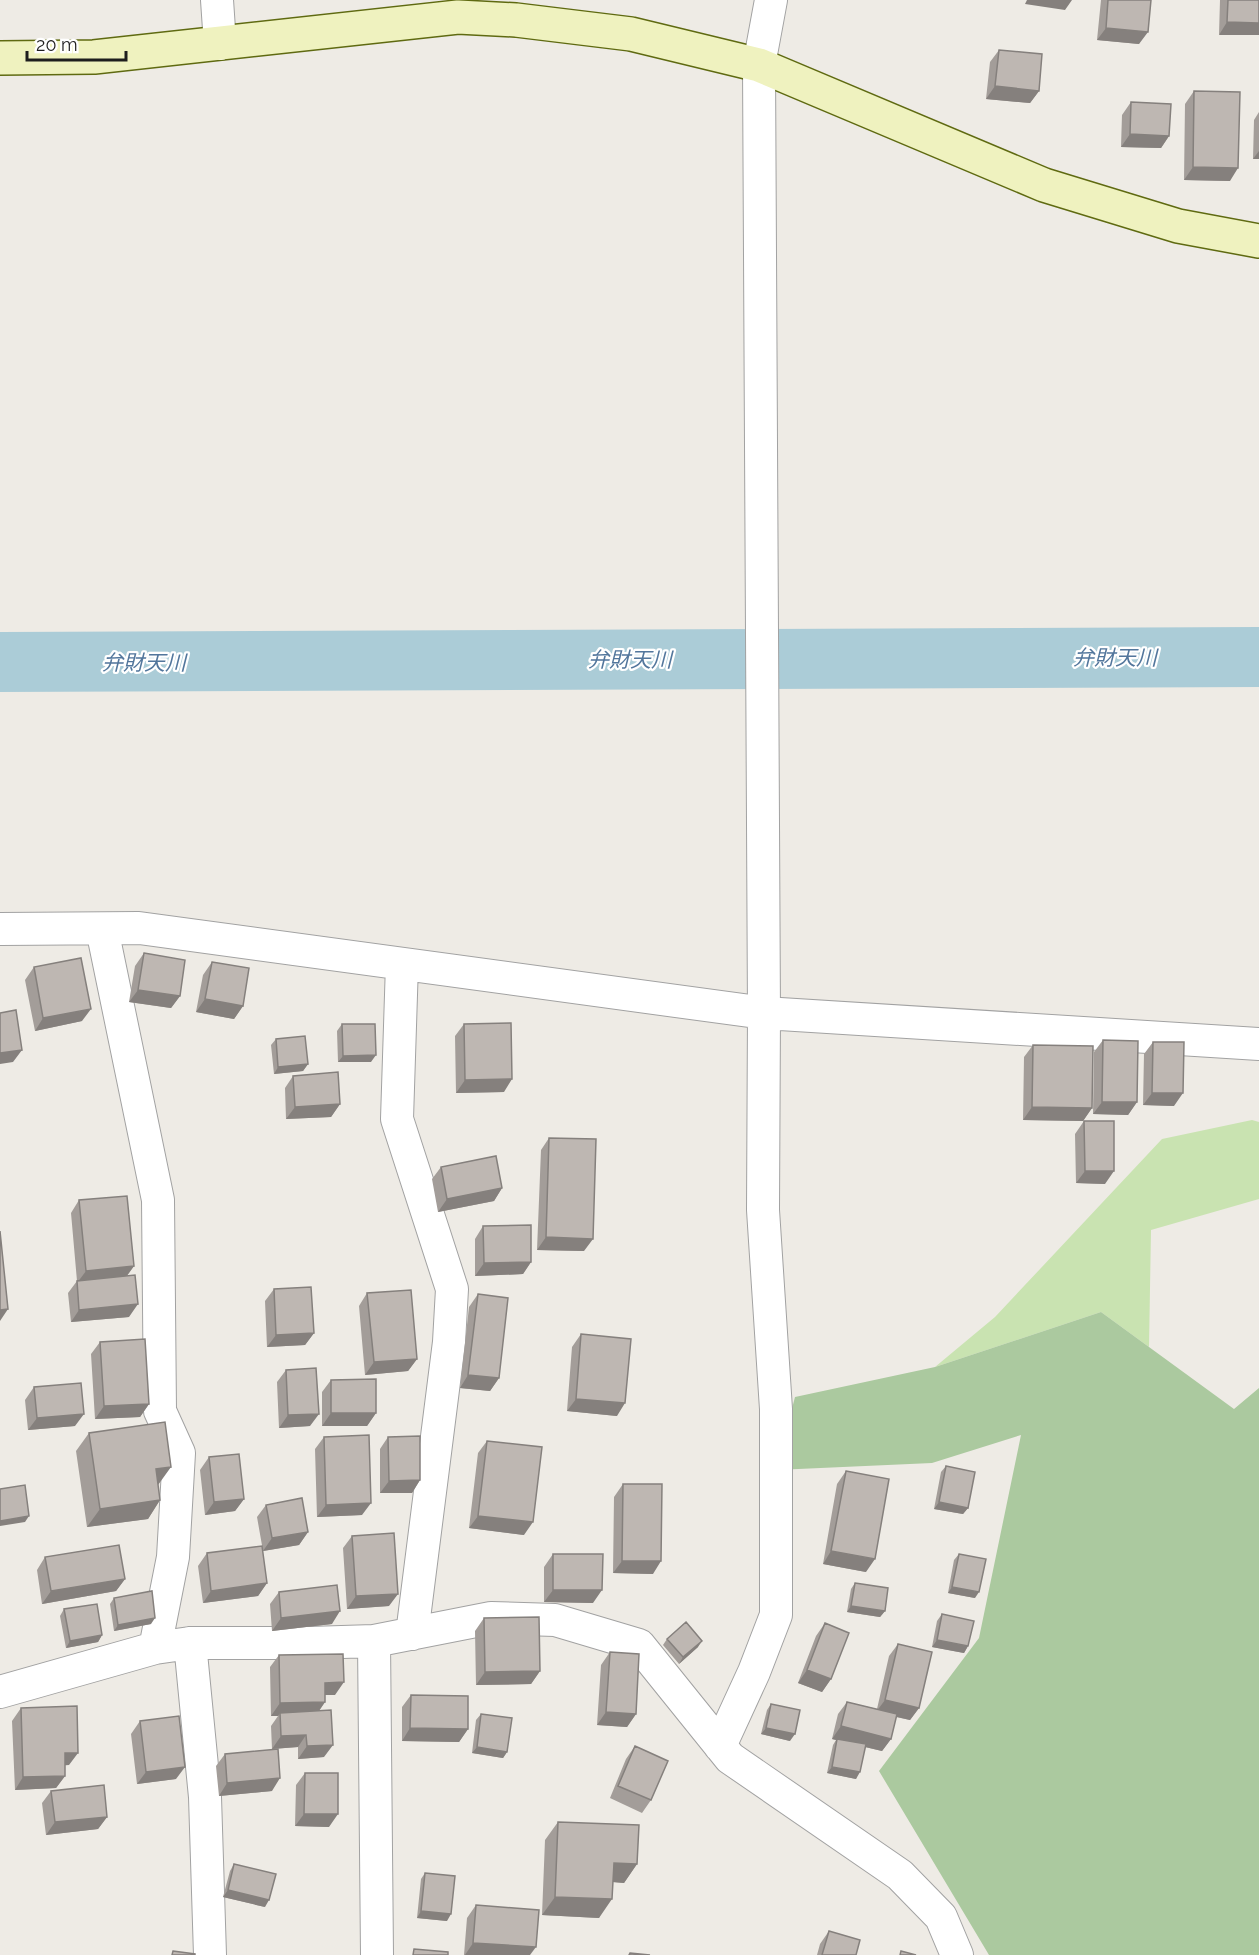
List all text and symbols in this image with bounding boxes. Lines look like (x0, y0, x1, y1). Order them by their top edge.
scale bar (27, 24, 126, 62)
text: 20 m (36, 34, 78, 55)
water label: 弁財天川 (1073, 645, 1159, 670)
water label: 弁財天川 (588, 647, 674, 672)
water label: 弁財天川 (102, 650, 188, 675)

